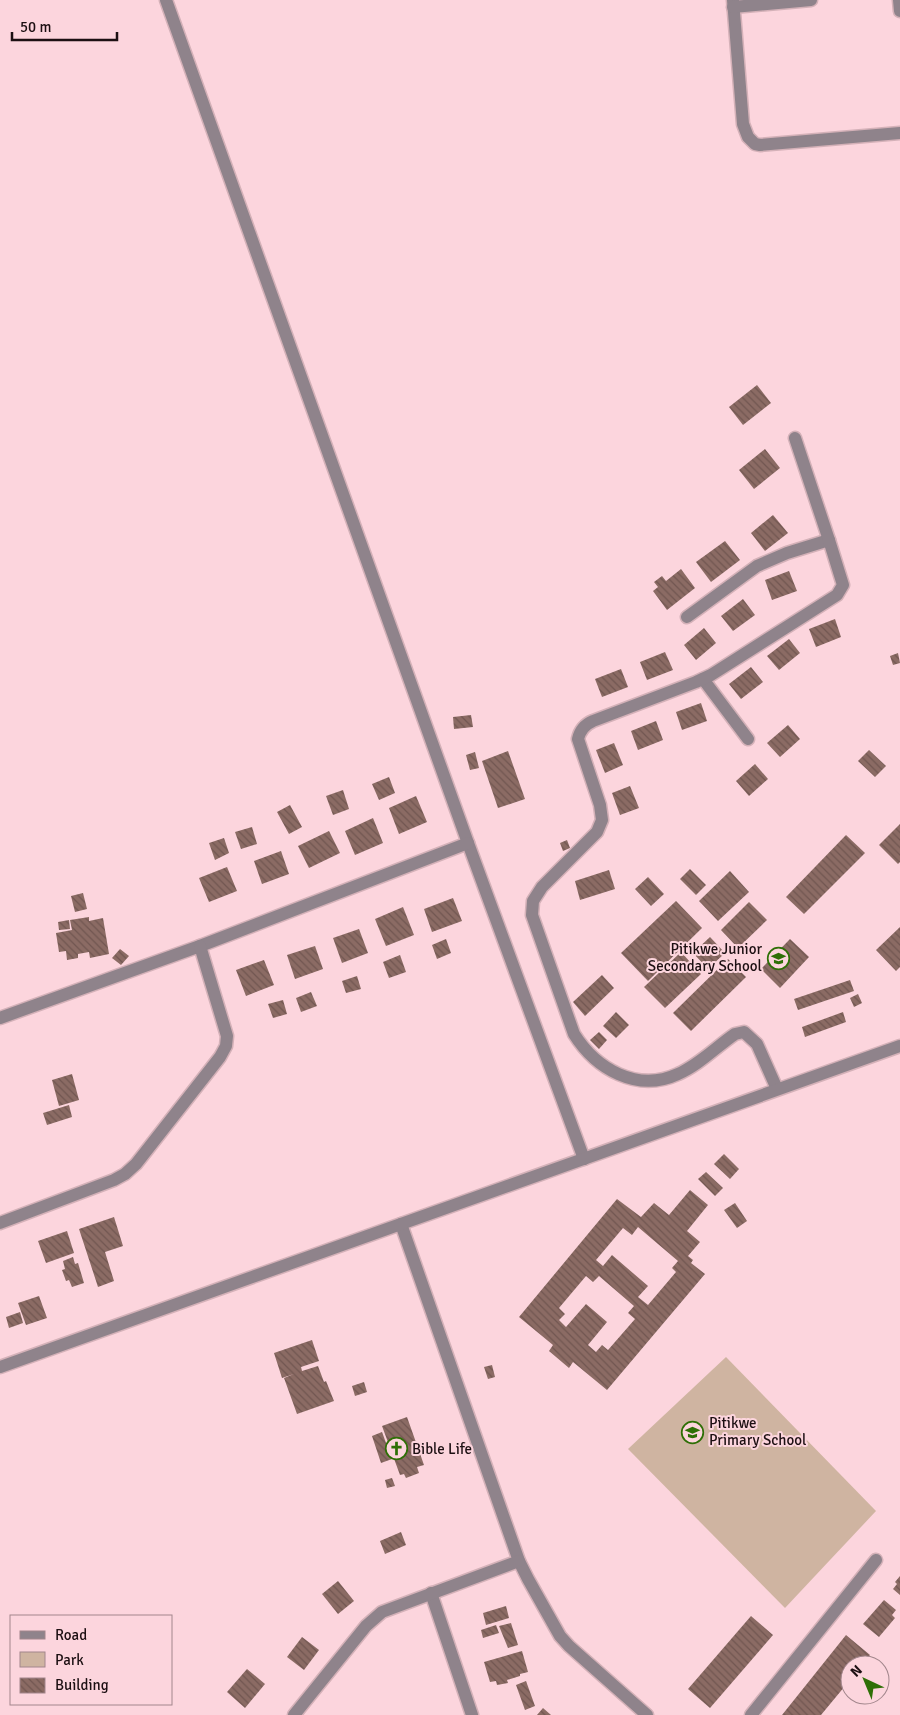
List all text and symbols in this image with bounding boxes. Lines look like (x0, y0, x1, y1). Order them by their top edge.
scale bar (12, 10, 118, 42)
text: 50 m (20, 18, 51, 36)
place label: Pitikwe Junior Secondary School (648, 940, 762, 975)
school or university icon: Pitikwe Junior Secondary School (766, 946, 790, 970)
place label: Pitikwe Primary School (709, 1414, 806, 1449)
school or university icon: Pitikwe Primary School (681, 1420, 705, 1444)
church icon: Bible Life (384, 1437, 408, 1461)
place label: Bible Life (412, 1440, 472, 1458)
legend (10, 1615, 172, 1705)
text: Road (55, 1626, 87, 1644)
text: Park (55, 1651, 84, 1669)
north arrow (840, 1655, 890, 1705)
text: N (847, 1662, 866, 1681)
text: Building (55, 1676, 109, 1694)

